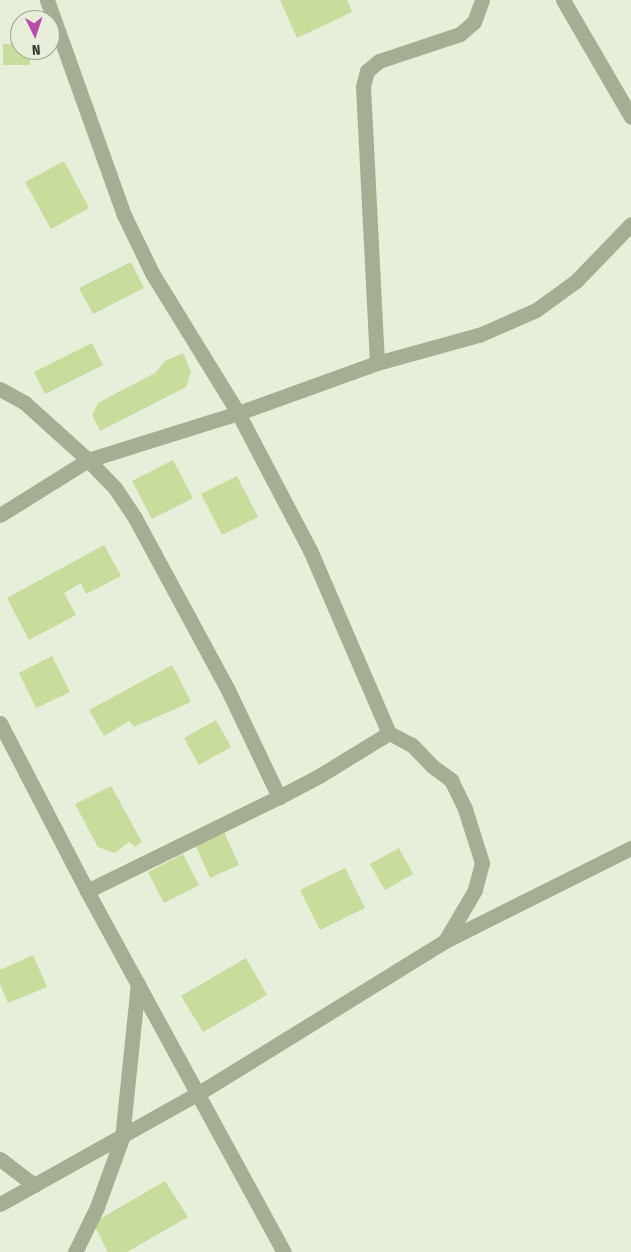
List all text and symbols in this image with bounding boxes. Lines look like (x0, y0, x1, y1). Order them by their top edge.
north arrow (10, 10, 60, 60)
text: N (31, 41, 41, 58)

